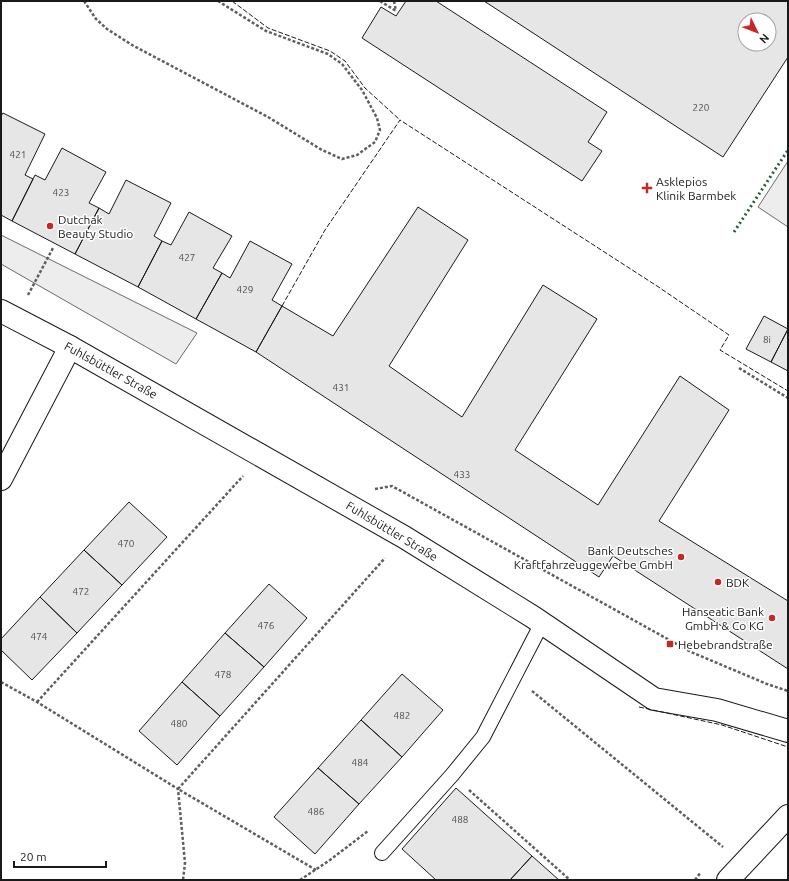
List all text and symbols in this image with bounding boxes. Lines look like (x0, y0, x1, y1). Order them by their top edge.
north arrow (737, 12, 777, 52)
text: N (757, 32, 772, 46)
house number: 220 (693, 102, 710, 113)
house number: 421 (10, 149, 26, 160)
place label: Asklepios Klinik Barmbek (656, 175, 736, 202)
marker: Asklepios Klinik Barmbek (641, 182, 653, 194)
house number: 423 (53, 187, 69, 198)
place label: Dutchak Beauty Studio (58, 213, 133, 240)
marker: Dutchak Beauty Studio (45, 221, 55, 231)
house number: 427 (179, 252, 195, 263)
house number: 429 (237, 284, 253, 295)
house number: 8i (763, 334, 771, 345)
street label: Fuhlsbüttler Straße (62, 339, 160, 401)
house number: 431 (333, 382, 349, 393)
house number: 433 (454, 469, 470, 480)
street label: Fuhlsbüttler Straße (344, 499, 440, 563)
house number: 470 (118, 538, 135, 549)
place label: Bank Deutsches Kraftfahrzeuggewerbe GmbH (514, 544, 673, 571)
marker: Bank Deutsches Kraftfahrzeuggewerbe GmbH (676, 552, 686, 562)
place label: BDK (726, 576, 750, 589)
marker: BDK (713, 577, 723, 587)
house number: 472 (73, 586, 89, 597)
place label: Hanseatic Bank GmbH & Co KG (682, 605, 764, 632)
marker: Hanseatic Bank GmbH & Co KG (767, 613, 777, 623)
house number: 476 (258, 620, 275, 631)
house number: 474 (31, 631, 48, 642)
place label: Hebebrandstraße (678, 638, 773, 651)
marker: Hebebrandstraße (665, 639, 675, 649)
house number: 478 (215, 669, 232, 680)
house number: 482 (394, 710, 410, 721)
house number: 480 (171, 718, 188, 729)
house number: 484 (352, 757, 369, 768)
house number: 486 (308, 806, 325, 817)
house number: 488 (452, 814, 469, 825)
scale bar (14, 843, 106, 869)
text: 20 m (20, 850, 47, 863)

